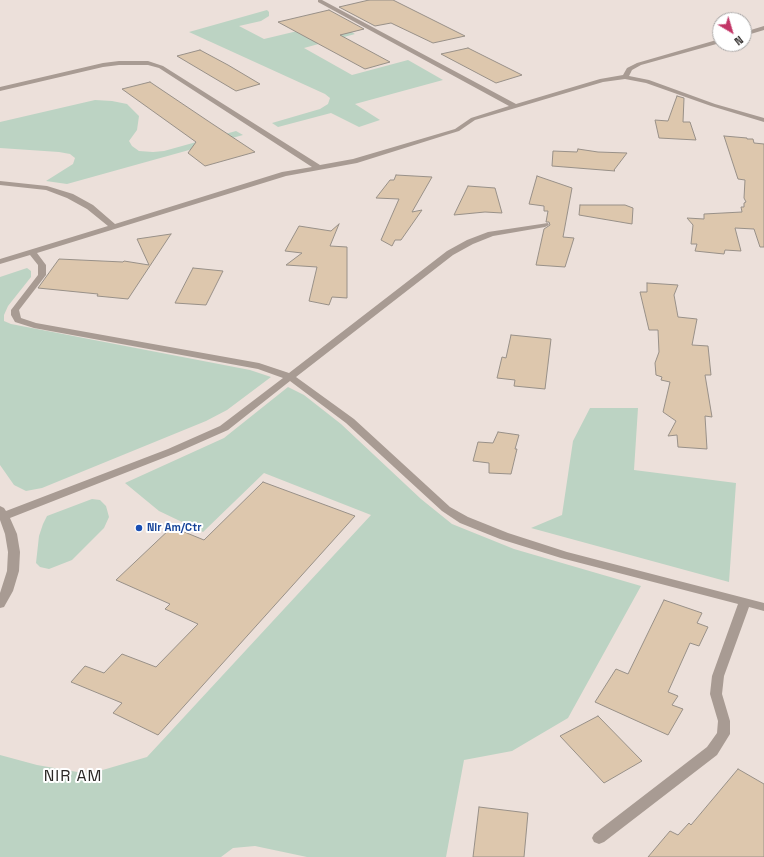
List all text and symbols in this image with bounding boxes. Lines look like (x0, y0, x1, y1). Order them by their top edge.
north arrow (712, 12, 752, 52)
text: N (732, 33, 746, 48)
place label: Nir Am/Ctr (147, 521, 202, 535)
marker: Nir Am/Ctr (134, 523, 144, 533)
district label: NIR AM (44, 767, 102, 787)

